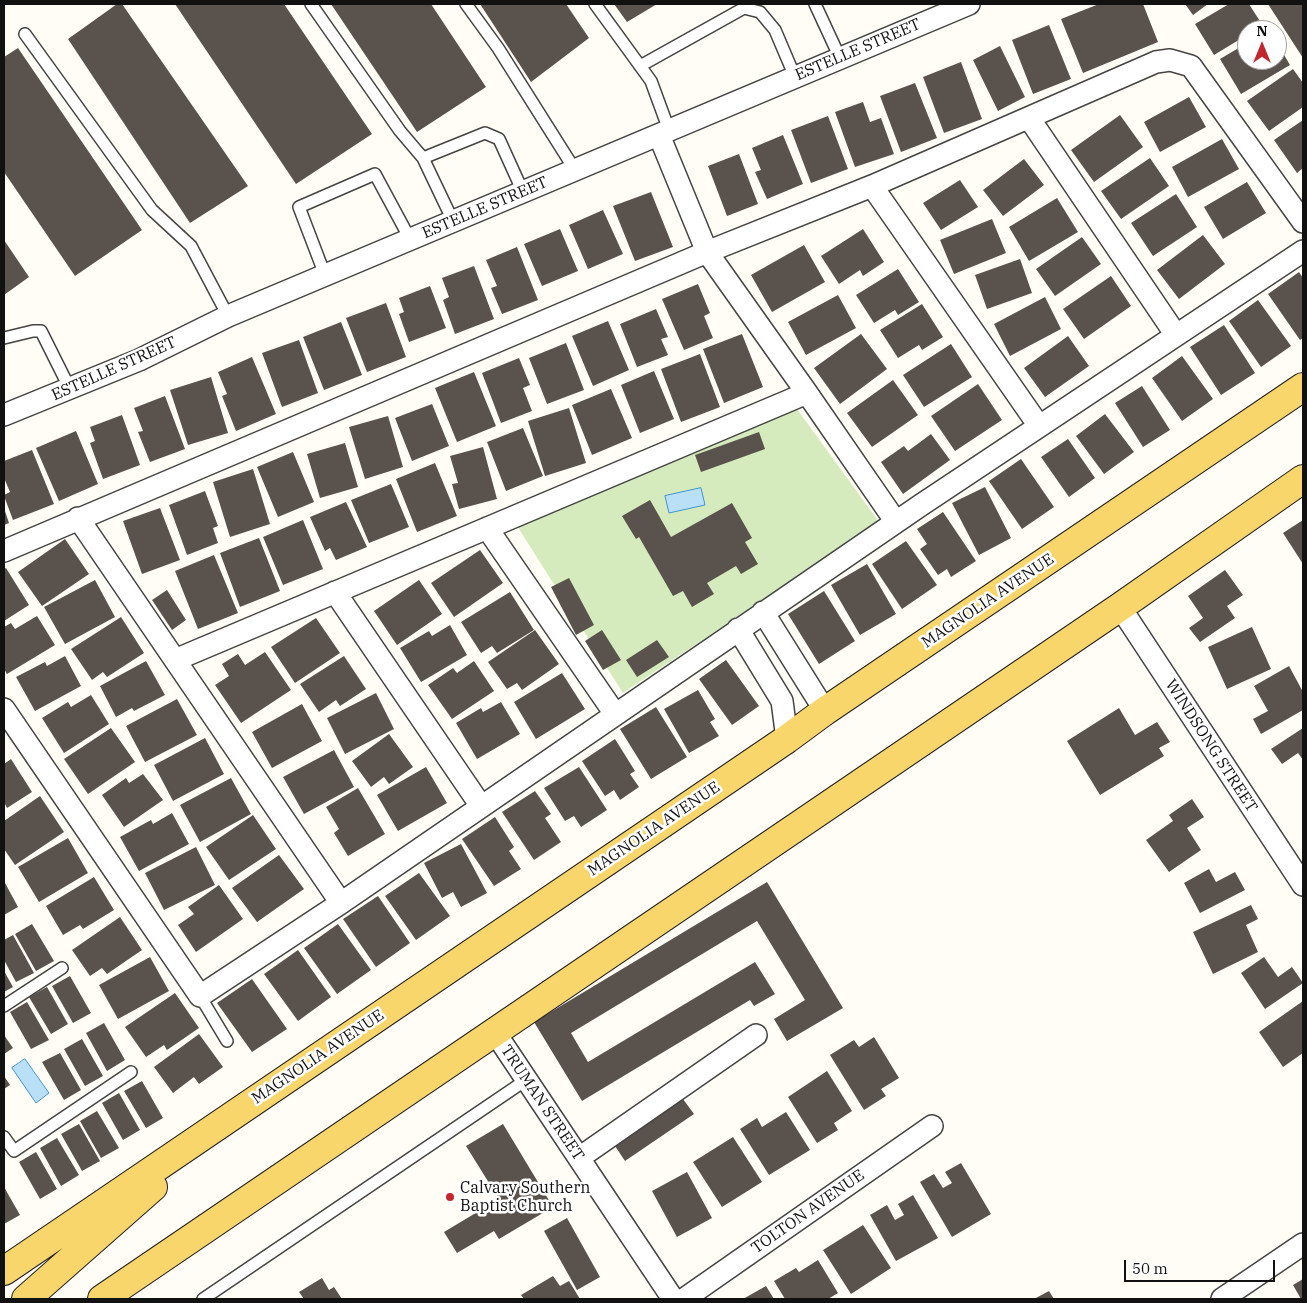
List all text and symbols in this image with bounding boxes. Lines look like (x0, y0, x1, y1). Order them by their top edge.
street label: ESTELLE STREET (792, 15, 924, 85)
north arrow (1237, 20, 1287, 70)
text: N (1256, 22, 1268, 40)
street label: ESTELLE STREET (419, 173, 551, 243)
street label: ESTELLE STREET (49, 333, 179, 405)
street label: MAGNOLIA AVENUE (918, 550, 1058, 652)
street label: WINDSONG STREET (1161, 676, 1261, 816)
street label: MAGNOLIA AVENUE (584, 778, 724, 880)
street label: MAGNOLIA AVENUE (248, 1006, 388, 1108)
street label: TRUMAN STREET (496, 1042, 588, 1164)
street label: TOLTON AVENUE (748, 1166, 868, 1258)
place label: Calvary Southern Baptist Church (460, 1178, 591, 1216)
marker: Calvary Southern Baptist Church (444, 1191, 456, 1203)
scale bar (1127, 1250, 1278, 1282)
text: 50 m (1132, 1259, 1168, 1278)

